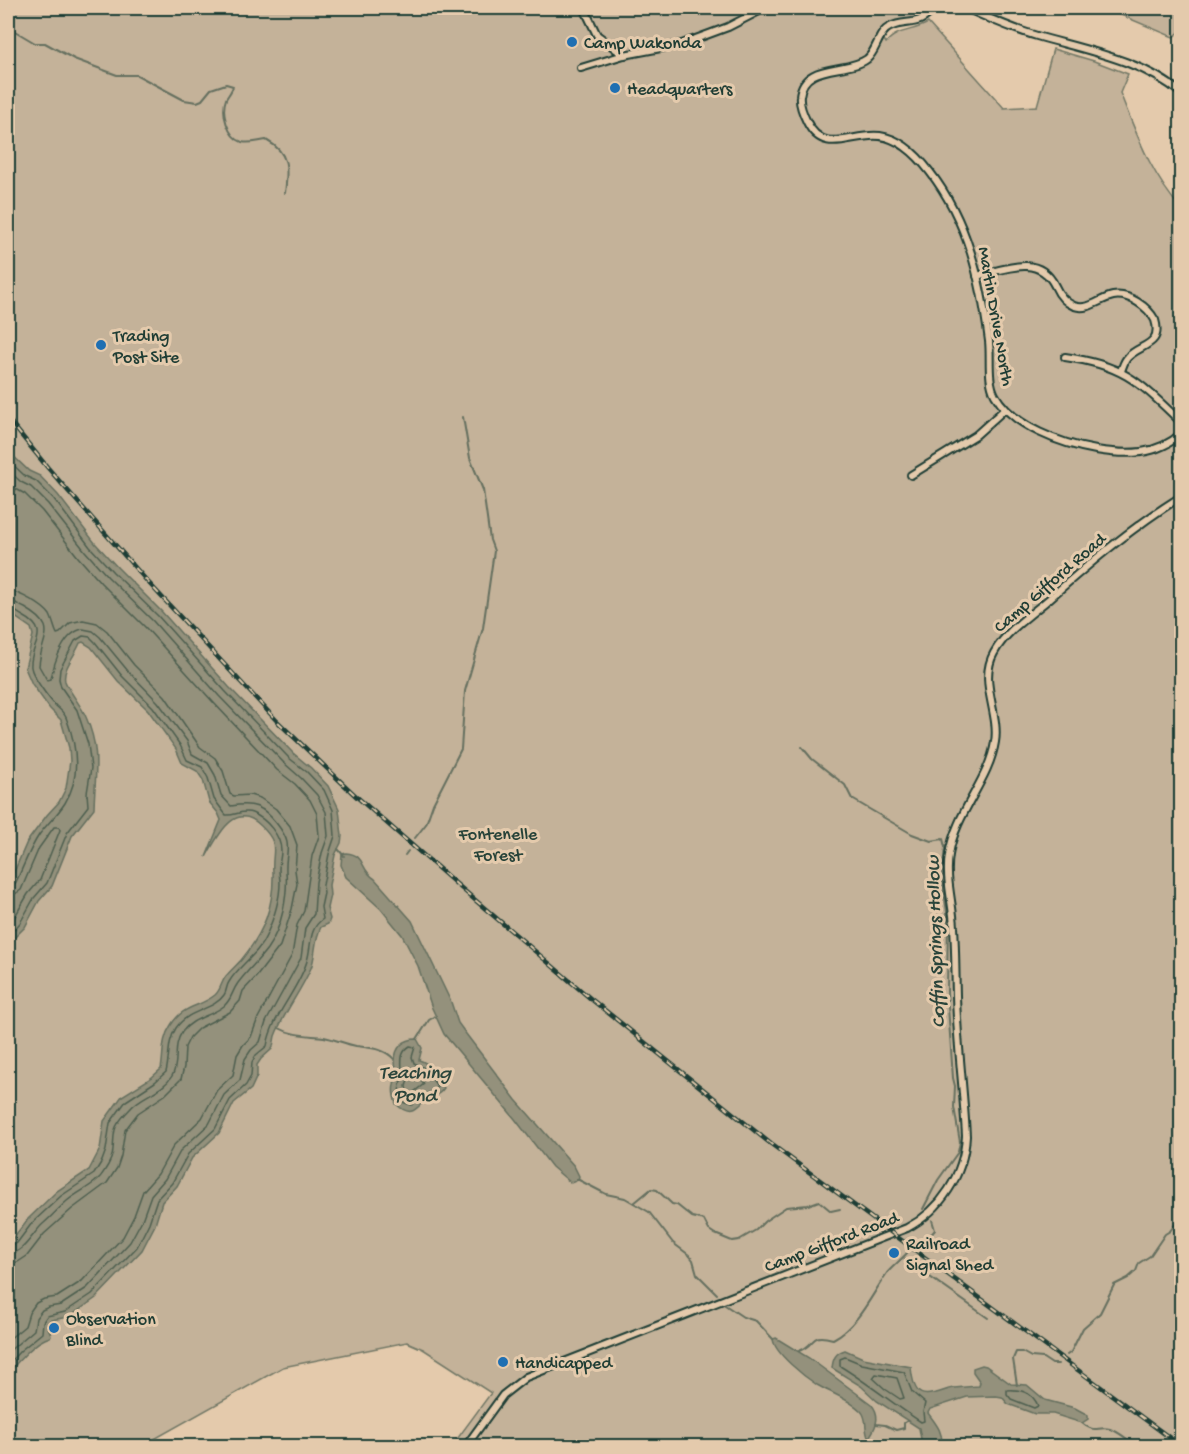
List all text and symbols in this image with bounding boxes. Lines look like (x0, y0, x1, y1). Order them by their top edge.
place label: Camp Wakonda (584, 34, 702, 55)
marker: Camp Wakonda (565, 35, 579, 49)
place label: Headquarters (627, 80, 734, 101)
marker: Headquarters (608, 81, 622, 95)
street label: Martin Drive North (972, 245, 1017, 388)
place label: Trading Post Site (112, 327, 180, 369)
marker: Trading Post Site (94, 338, 108, 352)
street label: Camp Gifford Road (990, 529, 1112, 638)
park label: Fontenelle Forest (458, 825, 538, 867)
water label: Coffin Springs Hollow (923, 854, 952, 1028)
water label: Teaching Pond (379, 1063, 453, 1109)
street label: Camp Gifford Road (762, 1208, 903, 1279)
place label: Railroad Signal Shed (906, 1235, 995, 1277)
marker: Railroad Signal Shed (887, 1246, 901, 1260)
place label: Observation Blind (65, 1310, 156, 1352)
marker: Observation Blind (47, 1321, 61, 1335)
place label: Handicapped (515, 1354, 613, 1375)
marker: Handicapped (496, 1355, 510, 1369)

